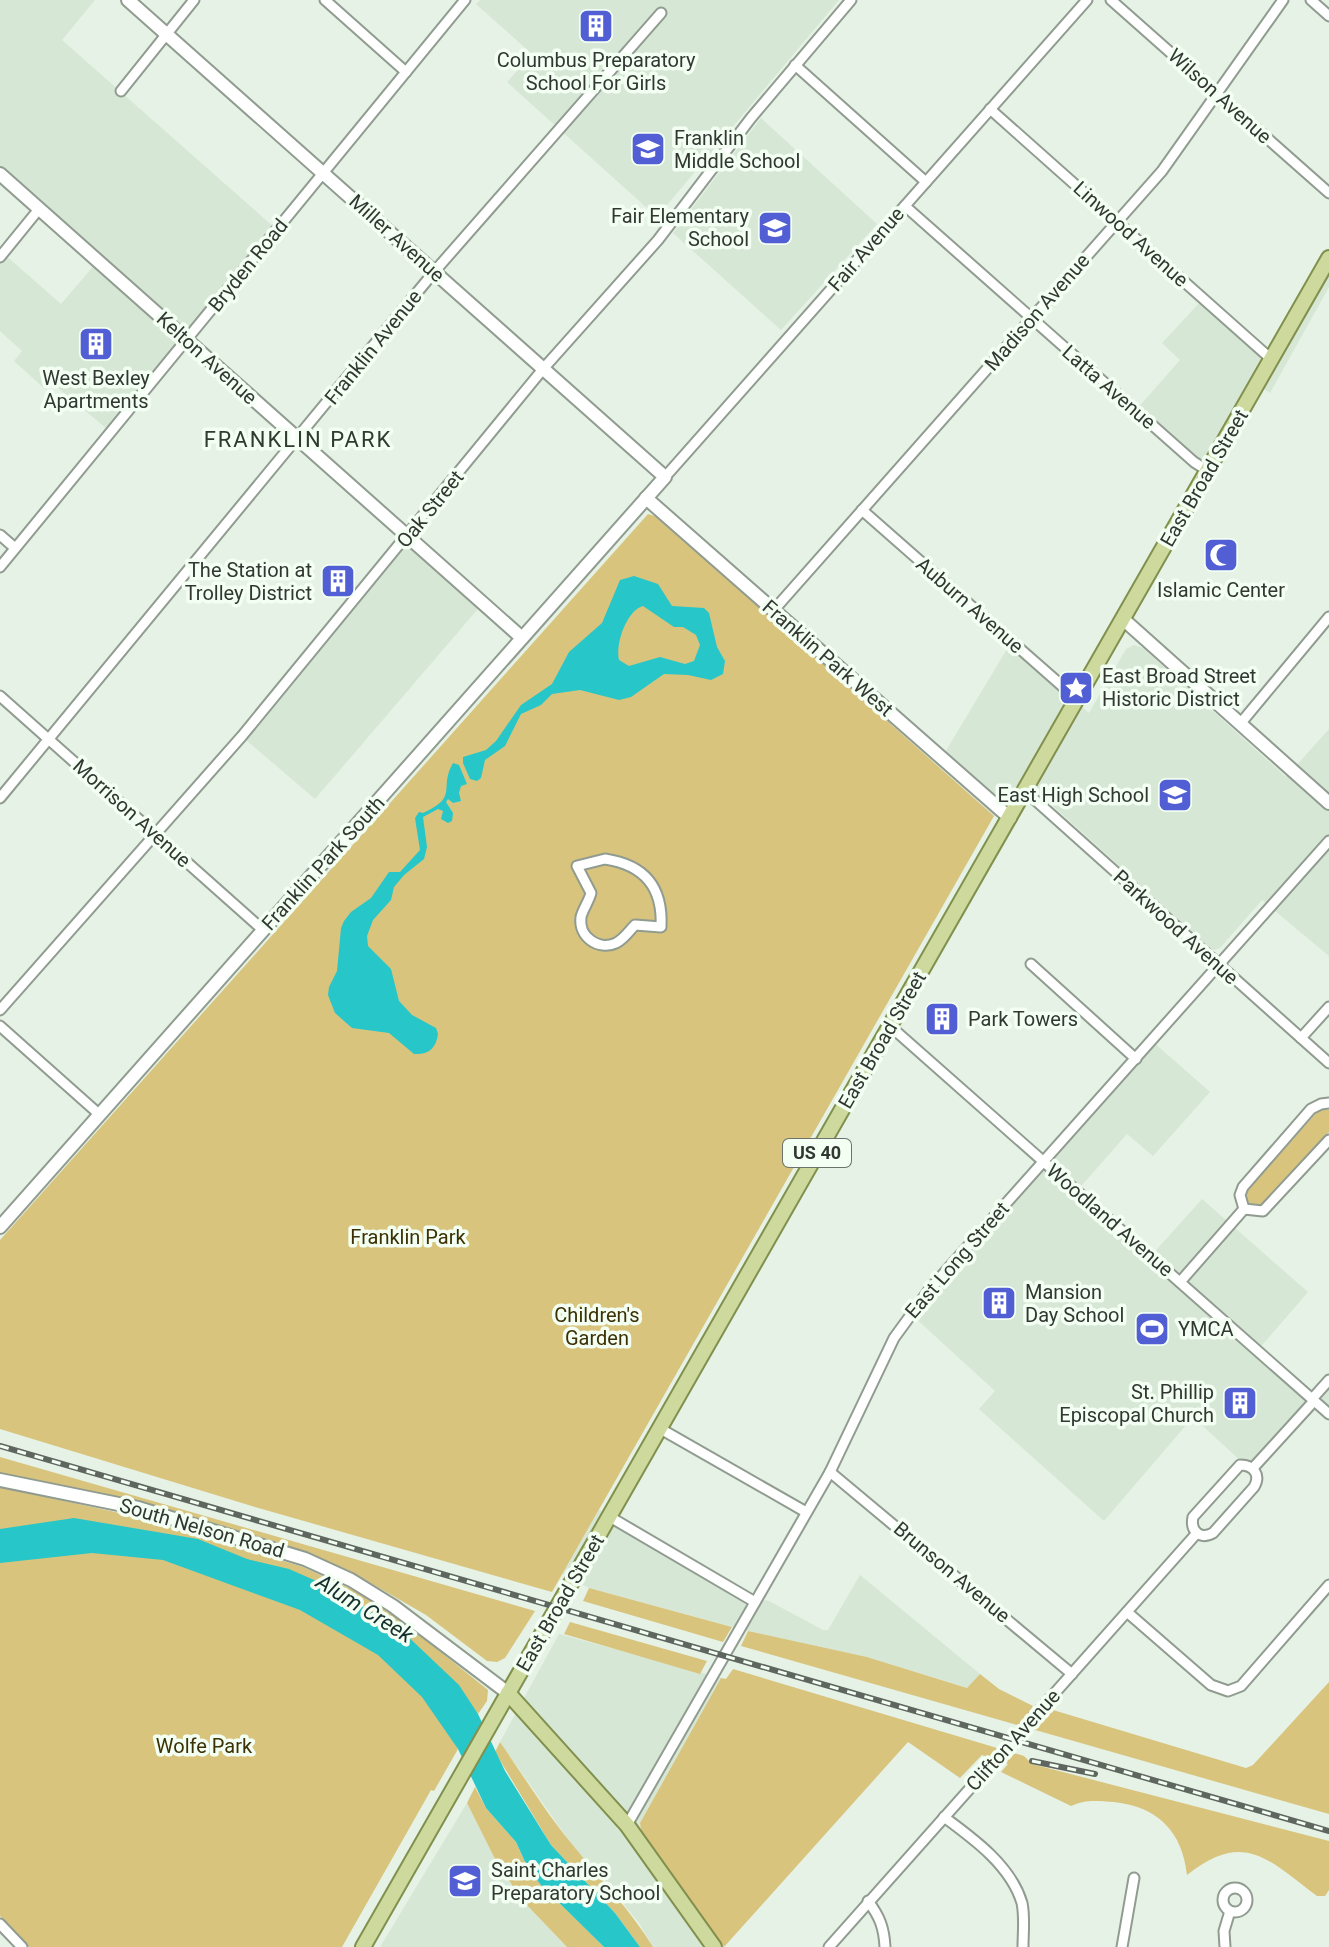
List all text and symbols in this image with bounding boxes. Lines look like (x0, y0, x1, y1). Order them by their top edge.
building icon: Columbus Preparatory School For Girls (577, 7, 615, 45)
street label: Wilson Avenue (1163, 43, 1277, 149)
place label: Columbus Preparatory School For Girls (497, 48, 696, 95)
place label: Franklin Middle School (674, 126, 800, 173)
school or university icon: Franklin Middle School (629, 130, 667, 168)
street label: Linwood Avenue (1069, 176, 1193, 292)
street label: Miller Avenue (344, 189, 450, 287)
street label: Fair Avenue (823, 202, 909, 296)
place label: Fair Elementary School (611, 204, 750, 251)
school or university icon: Fair Elementary School (756, 209, 794, 247)
street label: Bryden Road (203, 214, 293, 316)
street label: Madison Avenue (980, 248, 1094, 376)
street label: Franklin Avenue (319, 285, 427, 409)
street label: Kelton Avenue (152, 307, 262, 409)
building icon: West Bexley Apartments (77, 325, 115, 363)
street label: Latta Avenue (1057, 340, 1161, 434)
place label: West Bexley Apartments (42, 366, 150, 413)
street label: East Broad Street (1155, 405, 1253, 551)
district label: FRANKLIN PARK (204, 427, 392, 452)
street label: Oak Street (392, 466, 468, 552)
mosque icon: Islamic Center (1202, 536, 1240, 574)
street label: Auburn Avenue (911, 552, 1029, 658)
place label: The Station at Trolley District (185, 558, 312, 605)
building icon: The Station at Trolley District (319, 562, 357, 600)
place label: Islamic Center (1157, 578, 1285, 602)
street label: Franklin Park West (758, 595, 898, 721)
place label: East Broad Street Historic District (1102, 664, 1256, 711)
place icon: East Broad Street Historic District (1057, 669, 1095, 707)
street label: Morrison Avenue (68, 754, 196, 872)
school or university icon: East High School (1156, 776, 1194, 814)
place label: East High School (998, 783, 1149, 807)
street label: Franklin Park South (257, 791, 389, 935)
street label: Parkwood Avenue (1109, 865, 1243, 989)
street label: East Broad Street (833, 967, 931, 1113)
building icon: Park Towers (923, 1000, 961, 1038)
place label: Park Towers (968, 1007, 1078, 1031)
road number: US 40 (783, 1139, 851, 1167)
street label: Woodland Avenue (1042, 1158, 1178, 1282)
street label: East Long Street (900, 1197, 1014, 1323)
park label: Franklin Park (350, 1225, 466, 1249)
place label: Mansion Day School (1025, 1280, 1124, 1327)
building icon: Mansion Day School (980, 1284, 1018, 1322)
park label: Children's Garden (554, 1303, 640, 1350)
sports icon: YMCA (1133, 1310, 1171, 1348)
place label: YMCA (1178, 1317, 1234, 1341)
place label: St. Phillip Episcopal Church (1059, 1380, 1214, 1427)
building icon: St. Phillip Episcopal Church (1221, 1384, 1259, 1422)
street label: South Nelson Road (117, 1493, 287, 1563)
street label: Brunson Avenue (889, 1516, 1015, 1628)
street label: East Broad Street (511, 1530, 609, 1676)
water label: Alum Creek (311, 1568, 419, 1649)
street label: Clifton Avenue (961, 1684, 1065, 1796)
park label: Wolfe Park (156, 1734, 253, 1758)
place label: Saint Charles Preparatory School (491, 1858, 660, 1905)
school or university icon: Saint Charles Preparatory School (446, 1862, 484, 1900)

